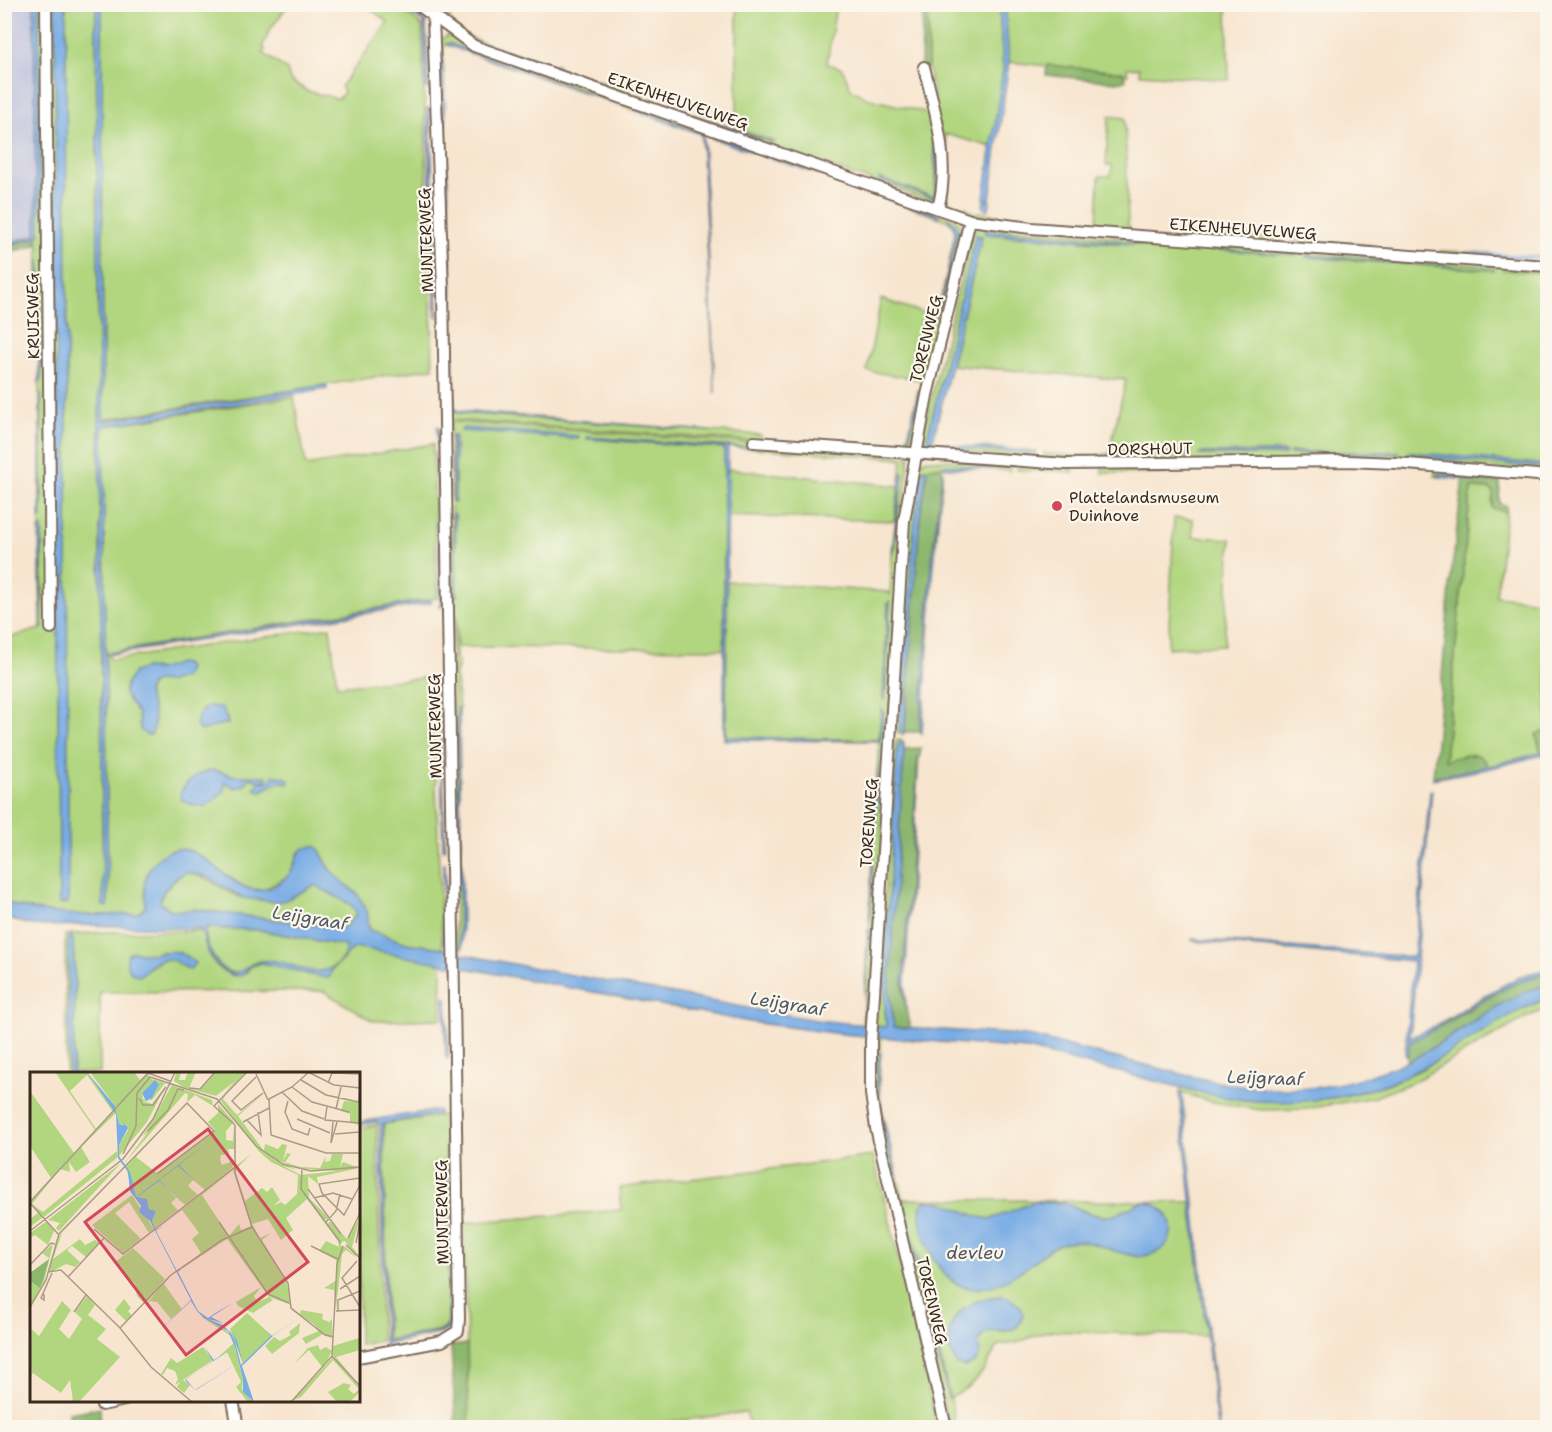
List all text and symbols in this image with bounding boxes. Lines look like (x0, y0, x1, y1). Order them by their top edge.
street label: EIKENHEUVELWEG (605, 67, 751, 135)
street label: MUNTERWEG (414, 187, 438, 293)
street label: EIKENHEUVELWEG (1169, 213, 1317, 245)
street label: KRUISWEG (22, 273, 44, 359)
street label: TORENWEG (905, 293, 947, 385)
street label: DORSHOUT (1107, 438, 1193, 460)
place label: Plattelandsmuseum Duinhove (1069, 487, 1220, 526)
marker: Plattelandsmuseum Duinhove (1050, 499, 1064, 513)
street label: MUNTERWEG (424, 673, 446, 779)
street label: TORENWEG (855, 777, 883, 869)
water label: Leijgraaf (270, 900, 352, 936)
water label: Leijgraaf (748, 986, 830, 1022)
water label: Leijgraaf (1226, 1065, 1306, 1091)
inset map (30, 1072, 360, 1402)
street label: MUNTERWEG (431, 1159, 453, 1265)
water label: devleu (946, 1241, 1004, 1265)
street label: TORENWEG (912, 1255, 952, 1347)

